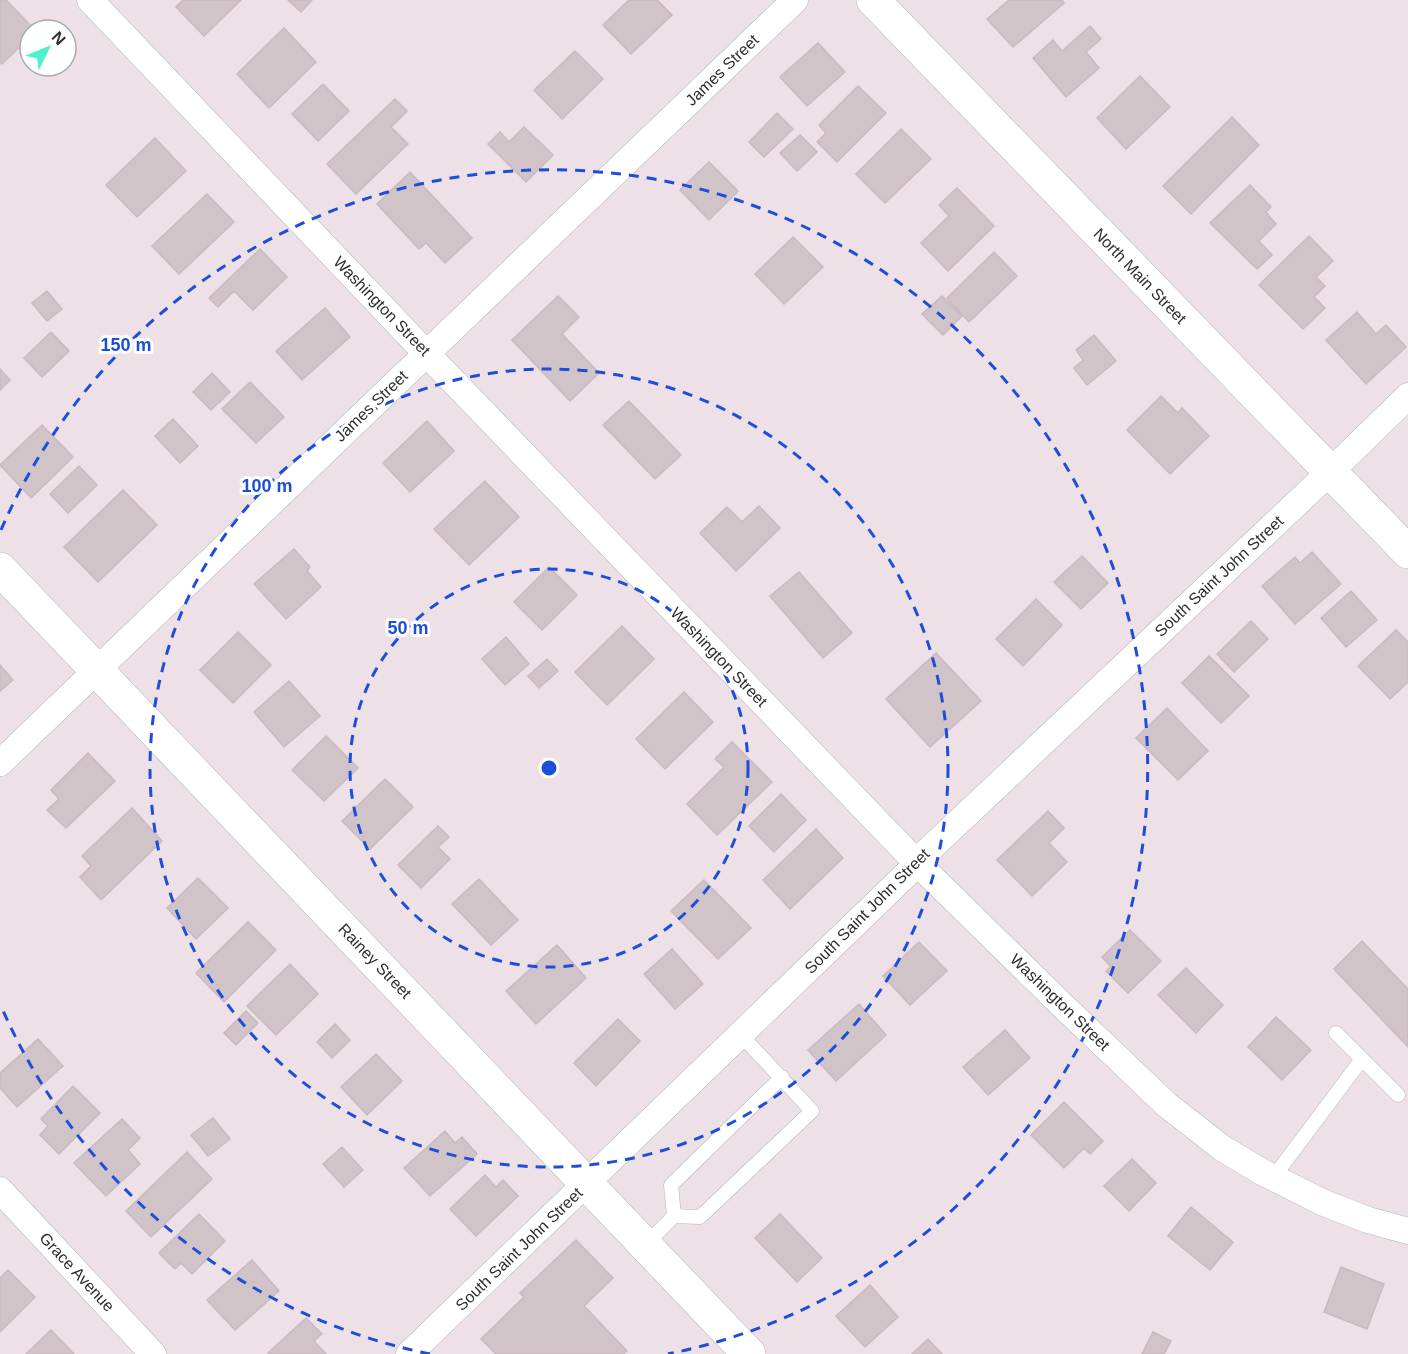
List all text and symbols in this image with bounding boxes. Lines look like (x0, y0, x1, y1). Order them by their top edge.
north arrow (18, 18, 78, 78)
text: N (48, 28, 69, 48)
street label: James Street (682, 31, 762, 109)
street label: North Main Street (1090, 225, 1190, 327)
street label: Washington Street (330, 253, 434, 359)
text: 150 m (100, 335, 152, 355)
street label: James Street (331, 367, 411, 445)
text: 100 m (241, 476, 293, 496)
street label: South Saint John Street (1151, 512, 1287, 640)
street label: Washington Street (667, 604, 771, 710)
text: 50 m (387, 618, 429, 638)
centre of rings (539, 758, 559, 778)
street label: South Saint John Street (801, 845, 933, 977)
street label: Rainey Street (335, 920, 415, 1002)
street label: Washington Street (1007, 950, 1113, 1054)
street label: South Saint John Street (452, 1184, 586, 1314)
street label: Grace Avenue (36, 1229, 118, 1315)

